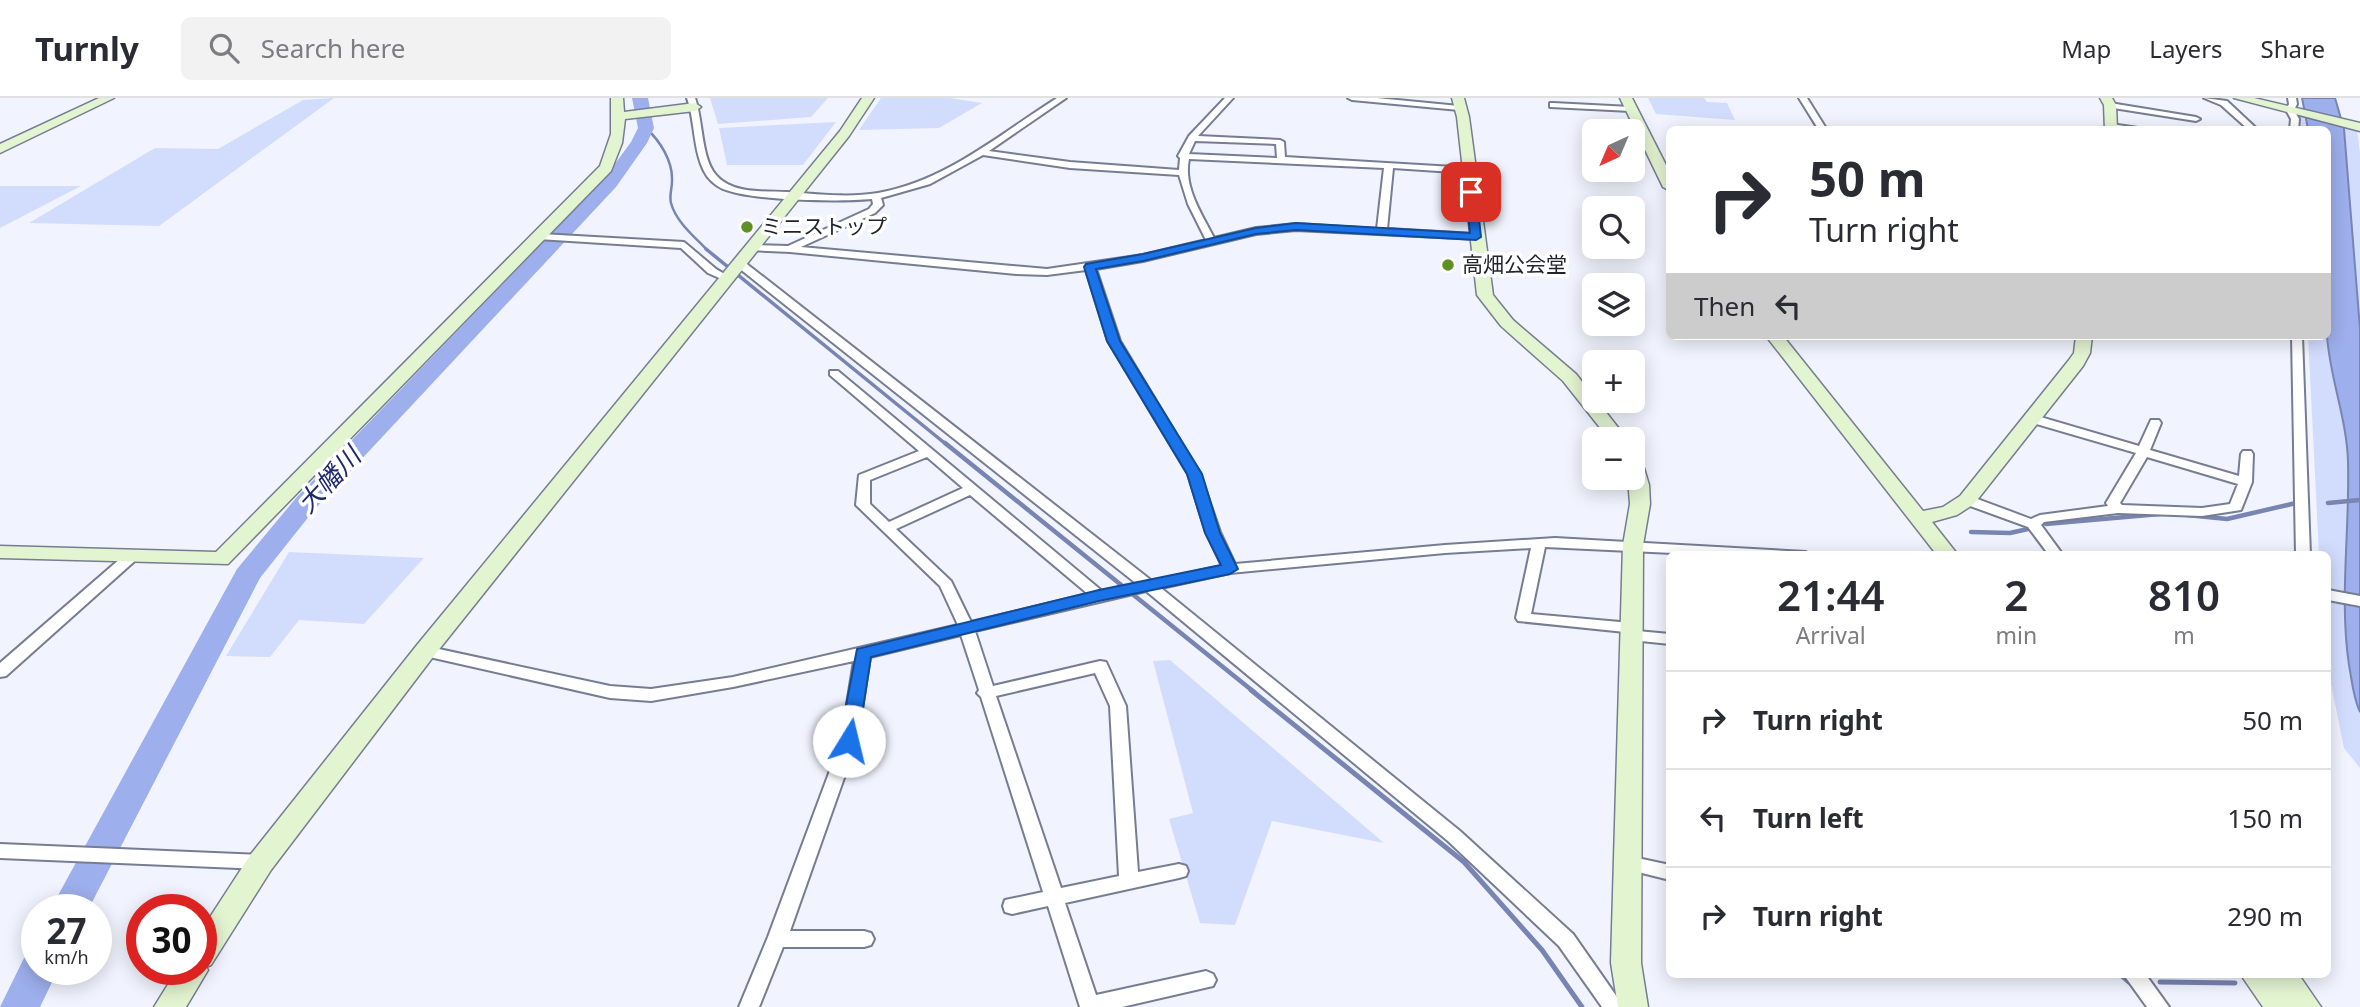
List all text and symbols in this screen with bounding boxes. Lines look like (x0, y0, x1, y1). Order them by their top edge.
search box (181, 17, 671, 80)
text: Turnly (35, 26, 139, 71)
icon: search (205, 29, 243, 67)
text: Search here (261, 30, 405, 66)
text: Map (2061, 32, 2111, 65)
text: Layers (2149, 32, 2223, 65)
text: Share (2261, 32, 2325, 65)
north arrow (1582, 119, 1645, 182)
map controls (1582, 119, 1645, 490)
text: 50 m (1809, 145, 1926, 211)
icon: right (1694, 154, 1785, 245)
pin (1441, 162, 1501, 222)
icon: arrive (1452, 173, 1490, 211)
button: search (1582, 196, 1645, 259)
text: Turn right (1809, 208, 1959, 251)
place label: ミニストップ (761, 212, 887, 240)
marker: ミニストップ (739, 219, 755, 235)
place label: 高畑公会堂 (1462, 250, 1567, 278)
marker: 高畑公会堂 (1440, 257, 1456, 273)
button: layers (1582, 273, 1645, 336)
icon: left (1769, 287, 1807, 325)
text: Then (1694, 288, 1755, 324)
button: + (1582, 350, 1645, 413)
button: − (1582, 427, 1645, 490)
water label: 大幡川 (289, 436, 370, 520)
text: 21:44 (1777, 566, 1885, 623)
text: 2 (2004, 566, 2028, 623)
text: 810 (2148, 566, 2220, 623)
text: Arrival (1796, 619, 1866, 651)
text: min (1995, 619, 2037, 651)
text: m (2173, 619, 2195, 651)
icon: right (1694, 701, 1732, 739)
text: Turn right (1753, 702, 1883, 738)
text: 50 m (2242, 702, 2303, 738)
position arrow (812, 704, 886, 778)
icon: left (1694, 799, 1732, 837)
text: Turn left (1753, 800, 1864, 836)
text: 150 m (2227, 800, 2303, 836)
speed limit sign: 30 (126, 894, 217, 985)
icon: right (1694, 897, 1732, 935)
text: Turn right (1753, 898, 1883, 934)
text: 290 m (2227, 898, 2303, 934)
text: 27 (46, 907, 87, 954)
text: km/h (44, 945, 89, 969)

